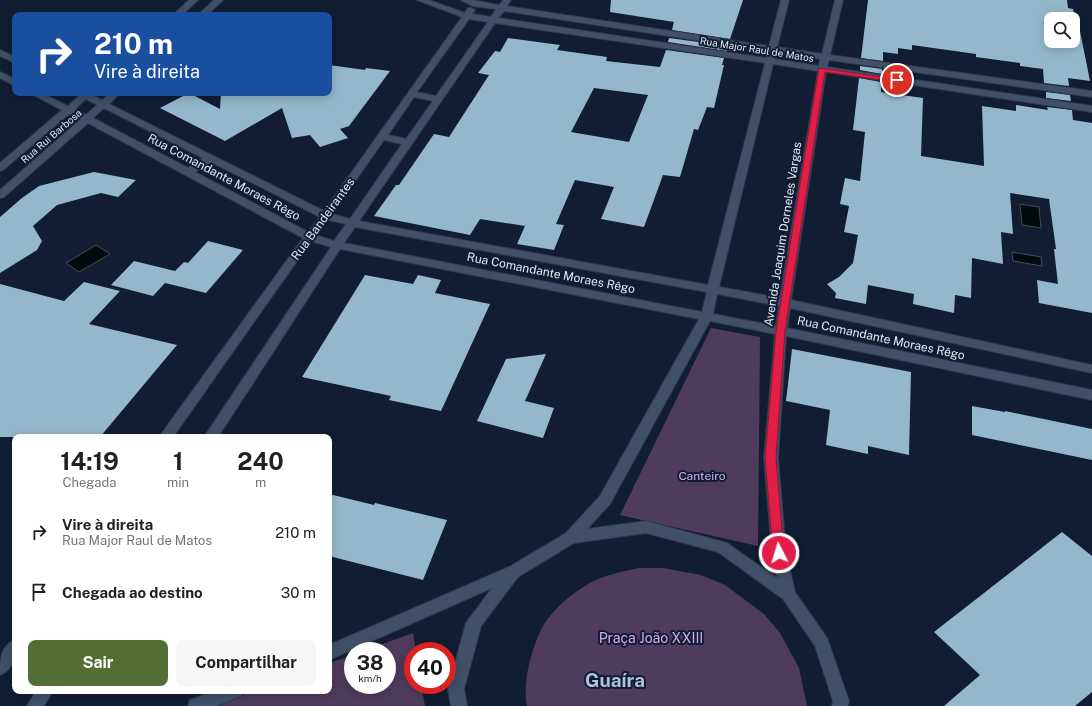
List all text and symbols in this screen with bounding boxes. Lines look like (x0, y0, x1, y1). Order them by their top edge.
map controls (1044, 12, 1080, 48)
button: search (1044, 12, 1080, 48)
text: 210 m (94, 27, 173, 60)
icon: right (28, 28, 80, 80)
street label: Rua Major Raul de Matos (699, 34, 815, 64)
text: Vire à direita (94, 61, 200, 82)
pin (880, 63, 914, 97)
icon: arrive (886, 69, 908, 91)
street label: Rua Rui Barbosa (18, 106, 84, 166)
street label: Rua Comandante Moraes Rêgo (145, 131, 303, 223)
street label: Avenida Joaquim Dorneles Vargas (761, 141, 805, 327)
street label: Rua Bandeirantes (288, 175, 358, 263)
street label: Rua Comandante Moraes Rêgo (466, 250, 636, 296)
street label: Rua Comandante Moraes Rêgo (796, 313, 966, 363)
text: 14:19 (60, 447, 119, 475)
text: 1 (173, 447, 183, 475)
text: 240 (237, 447, 284, 475)
park label: Canteiro (678, 469, 726, 483)
text: Chegada (63, 475, 116, 490)
text: min (167, 475, 189, 490)
text: m (255, 475, 266, 490)
text: Vire à direita (62, 516, 153, 533)
icon: right (28, 521, 50, 543)
text: 210 m (275, 524, 316, 541)
position arrow (758, 532, 800, 574)
text: Rua Major Raul de Matos (62, 533, 212, 548)
icon: arrive (28, 581, 50, 603)
text: Chegada ao destino (62, 584, 203, 601)
text: 30 m (281, 584, 316, 601)
park label: Praça João XXIII (599, 630, 703, 646)
button: Sair (28, 640, 168, 686)
button: Compartilhar (176, 640, 316, 686)
speed limit sign: 40 (404, 642, 456, 694)
text: 38 (357, 651, 383, 675)
district label: Guaíra (585, 669, 645, 691)
text: km/h (358, 672, 382, 684)

